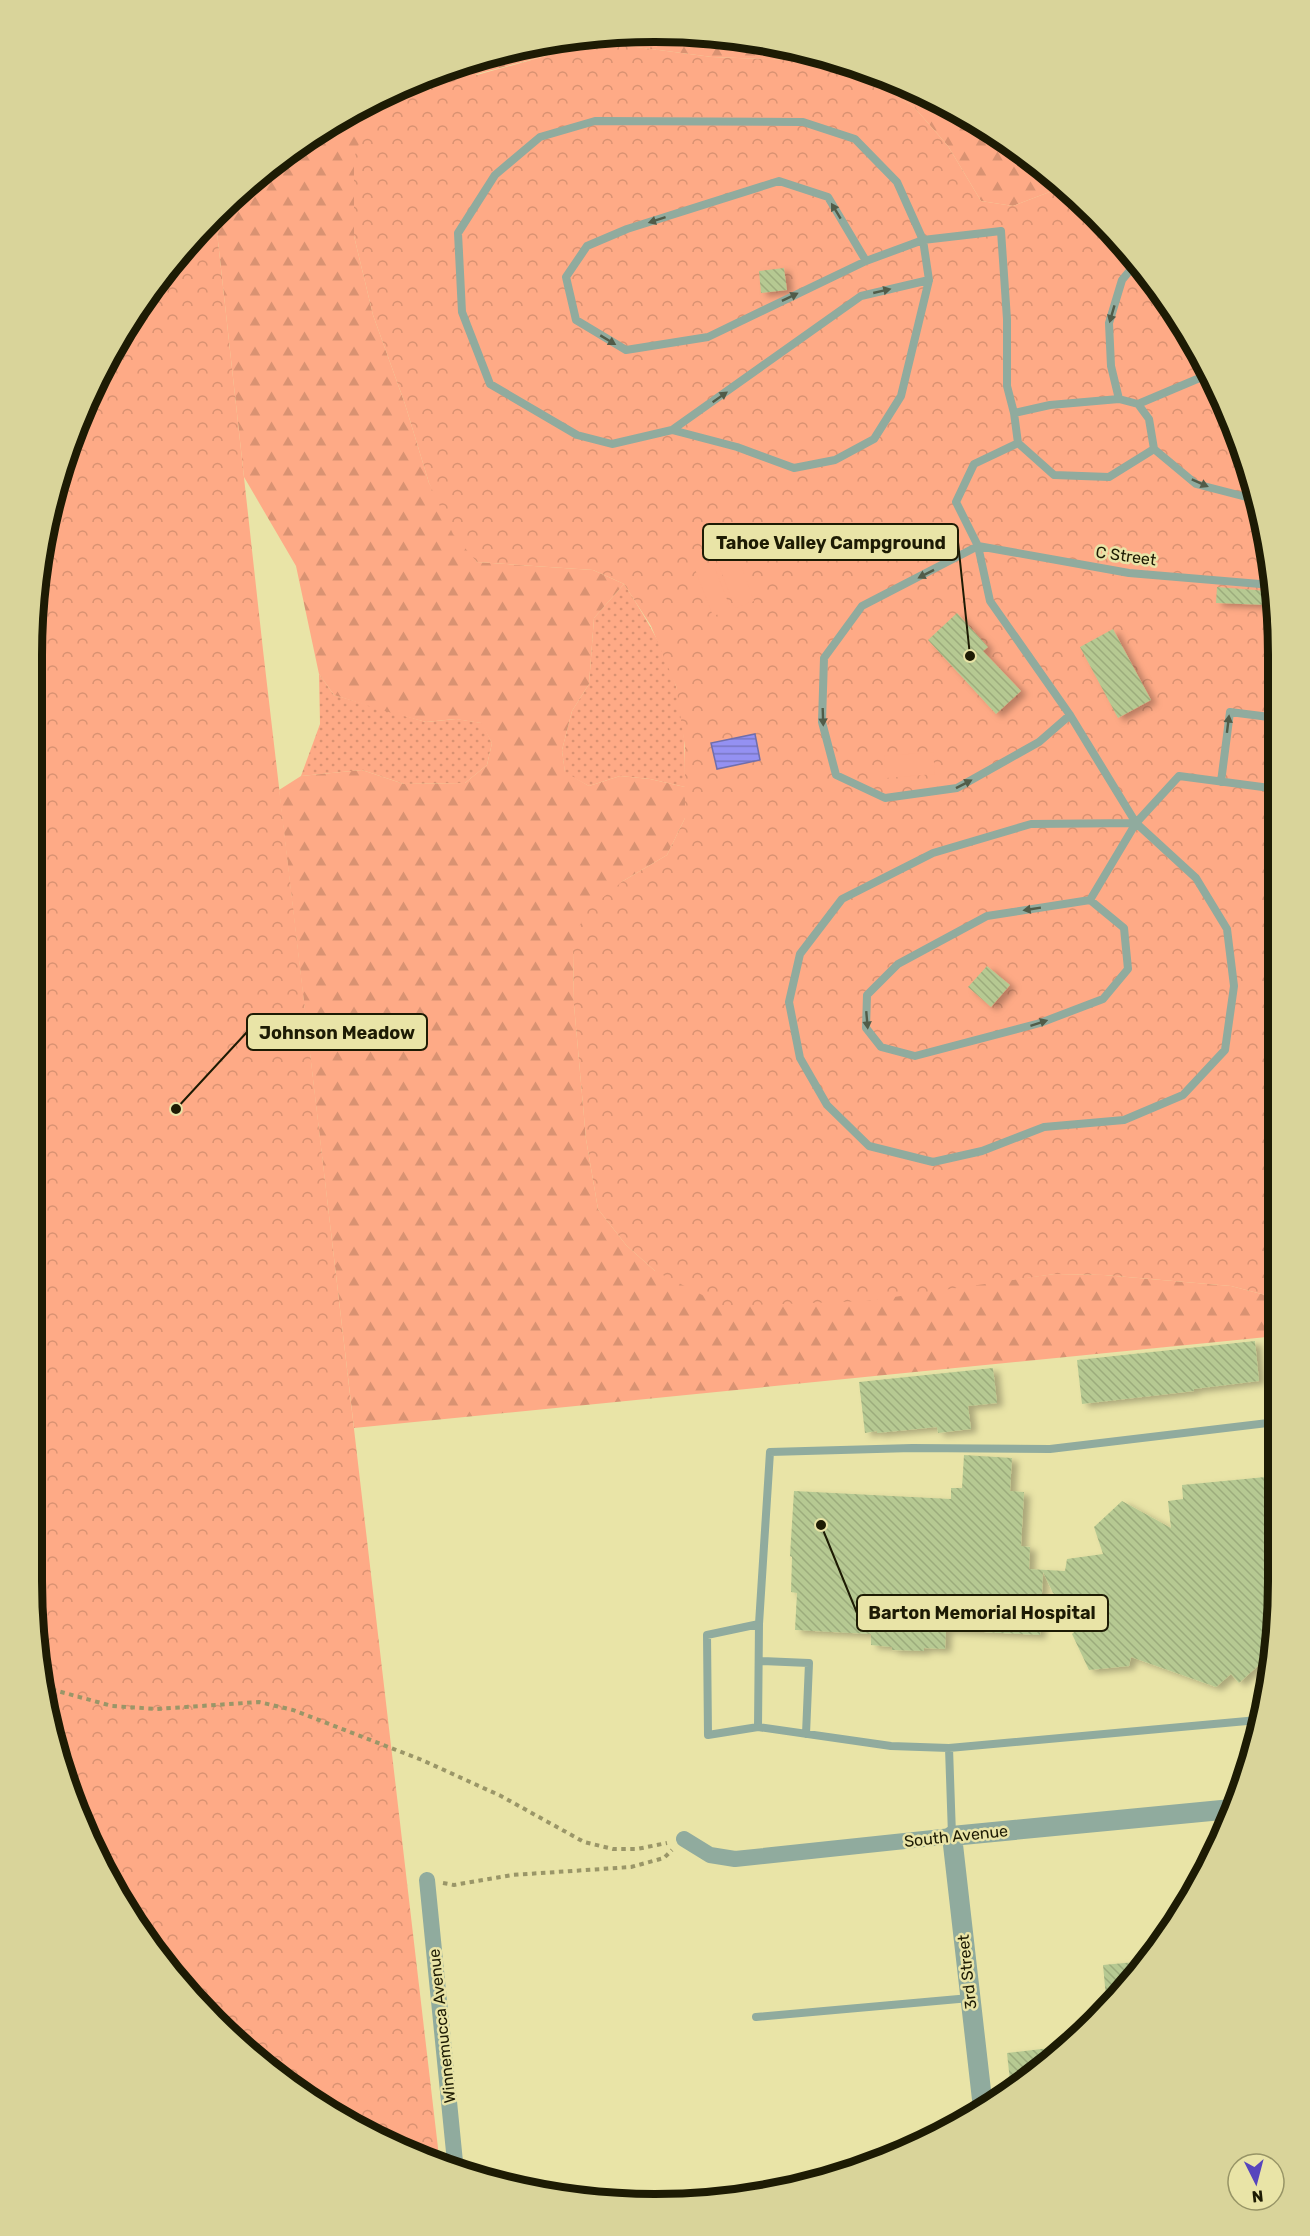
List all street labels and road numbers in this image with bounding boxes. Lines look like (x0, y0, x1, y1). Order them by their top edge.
street label: C Street (1095, 542, 1157, 570)
street label: South Avenue (903, 1821, 1009, 1851)
street label: 3rd Street (954, 1934, 980, 2010)
street label: Winnemucca Avenue (424, 1948, 460, 2104)

